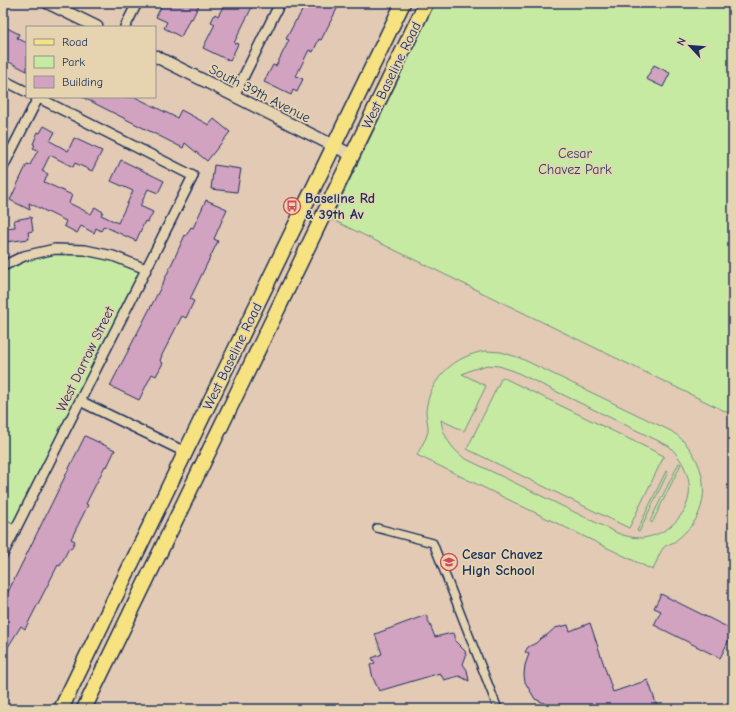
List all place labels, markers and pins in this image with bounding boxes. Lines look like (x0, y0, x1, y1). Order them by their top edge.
place label: Baseline Rd & 39th Av (305, 190, 375, 223)
bus stop icon: Baseline Rd & 39th Av (282, 196, 302, 216)
place label: Cesar Chavez High School (462, 546, 543, 579)
school or university icon: Cesar Chavez High School (439, 552, 459, 572)

